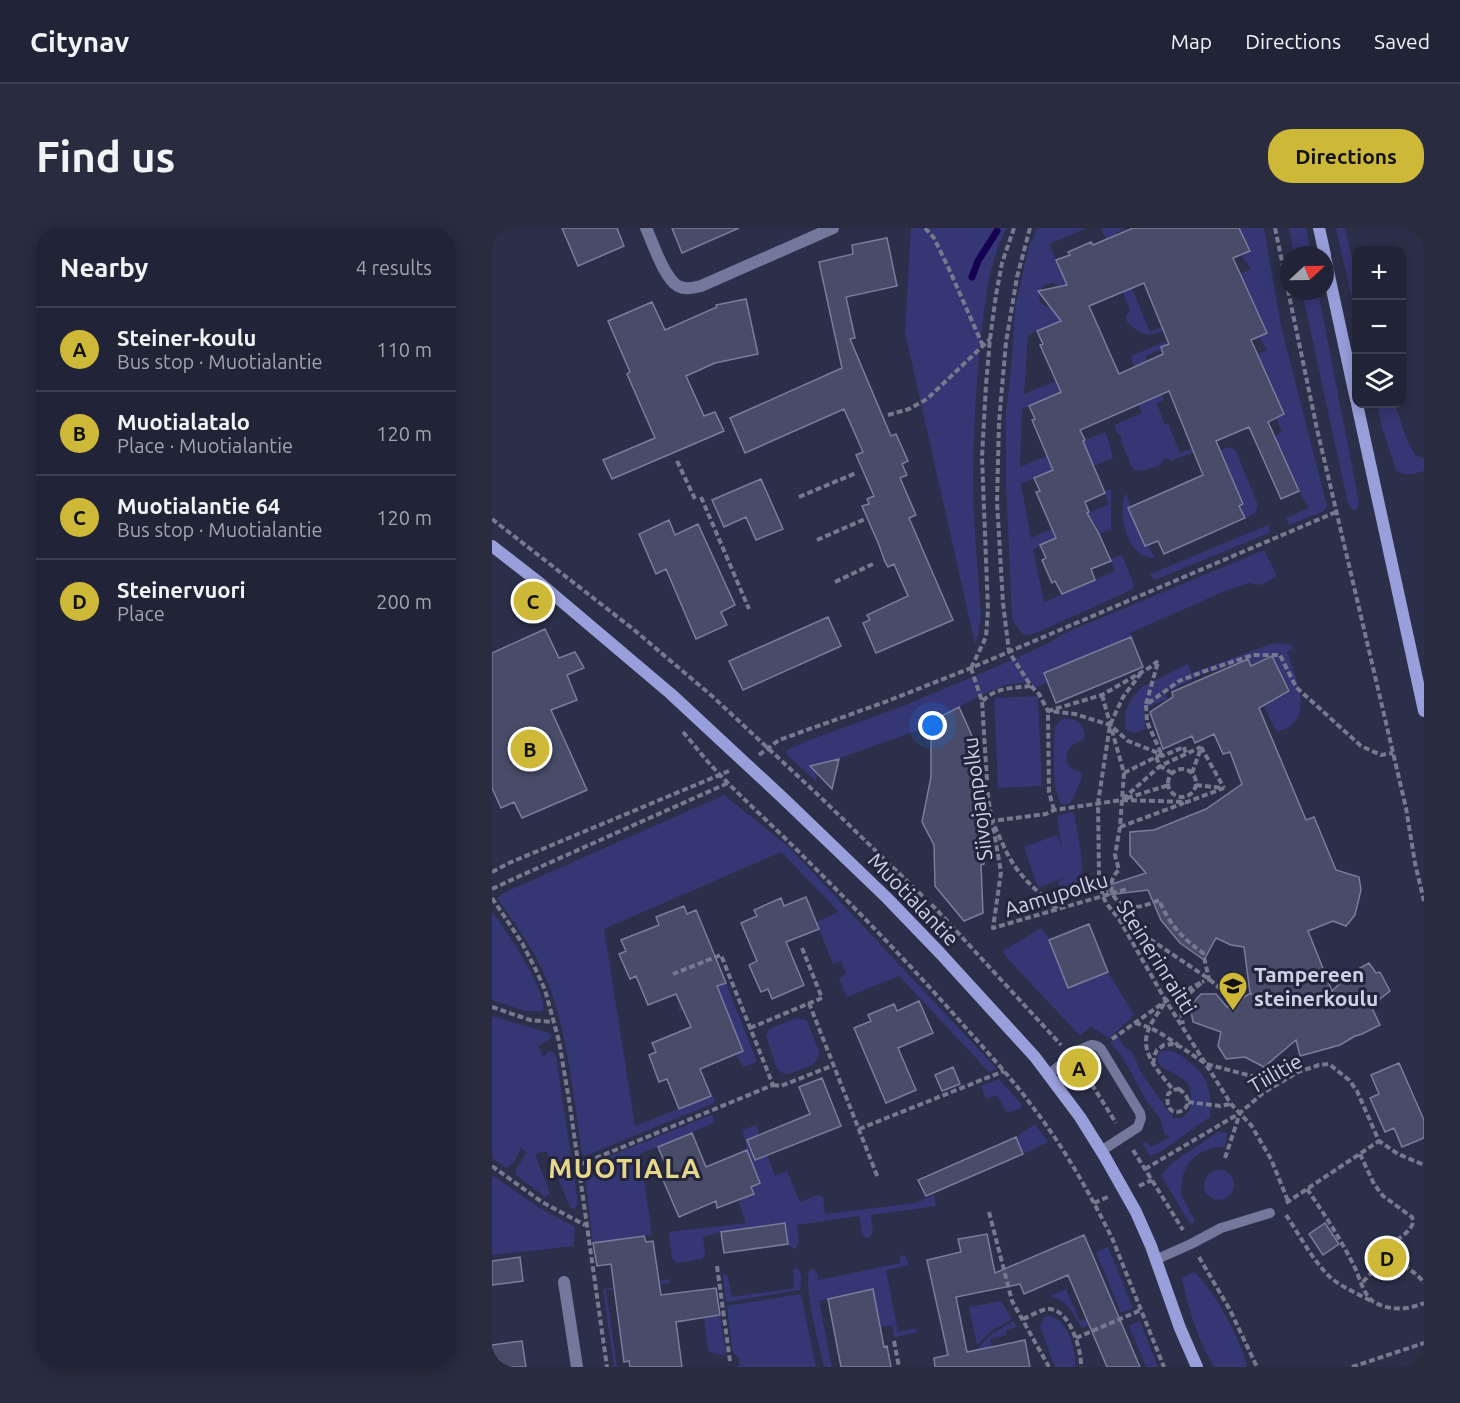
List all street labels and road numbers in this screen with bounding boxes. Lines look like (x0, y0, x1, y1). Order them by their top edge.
street label: Siivojanpolku (958, 736, 996, 862)
street label: Muotialantie (864, 848, 964, 950)
street label: Aamupolku (1001, 867, 1111, 921)
street label: Steinerinraitti (1112, 896, 1202, 1018)
street label: Tiilitie (1244, 1048, 1306, 1098)

